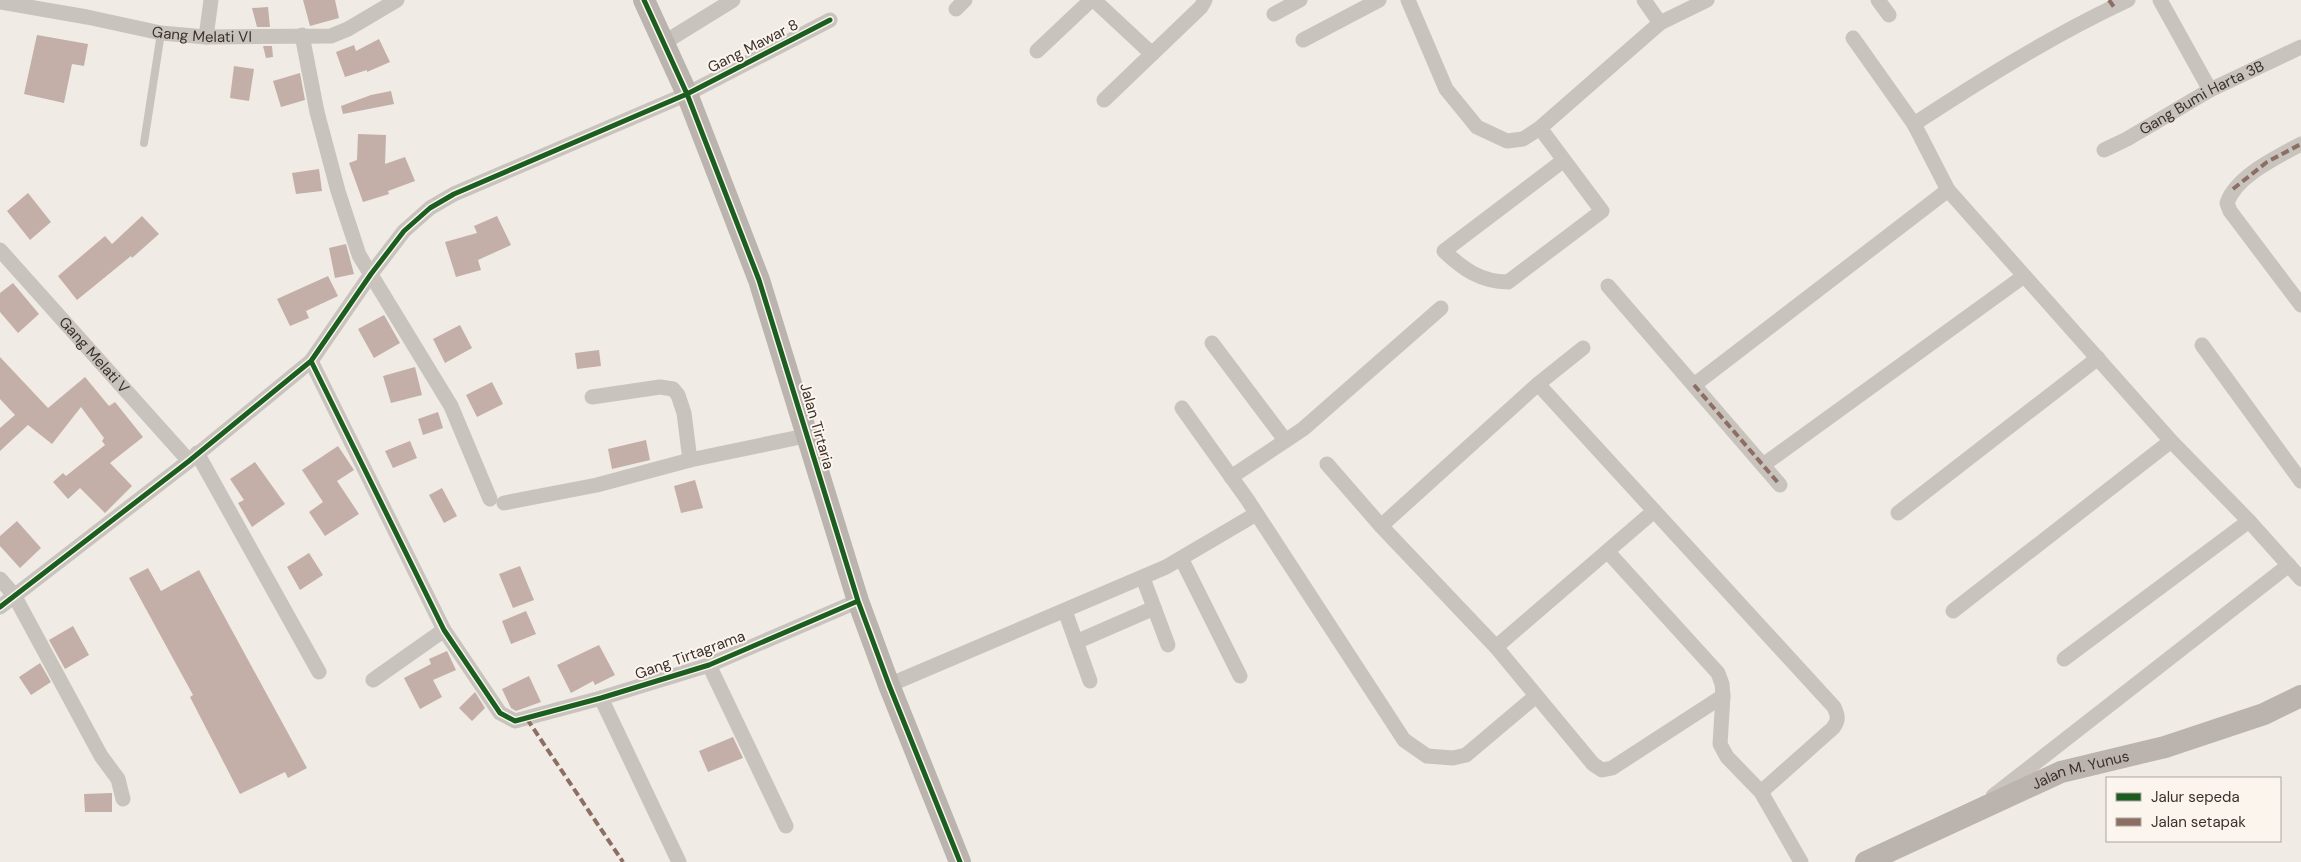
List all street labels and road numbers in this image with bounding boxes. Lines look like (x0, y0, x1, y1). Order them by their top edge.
street label: Gang Mawar 8 (704, 15, 802, 77)
street label: Gang Melati VI (150, 21, 252, 47)
street label: Gang Bumi Harta 3B (2136, 56, 2267, 140)
street label: Gang Melati V (54, 312, 134, 398)
street label: Jalan Tirtaria (795, 381, 839, 471)
street label: Gang Tirtagrama (632, 626, 748, 684)
street label: Jalan M. Yunus (2028, 746, 2131, 794)

